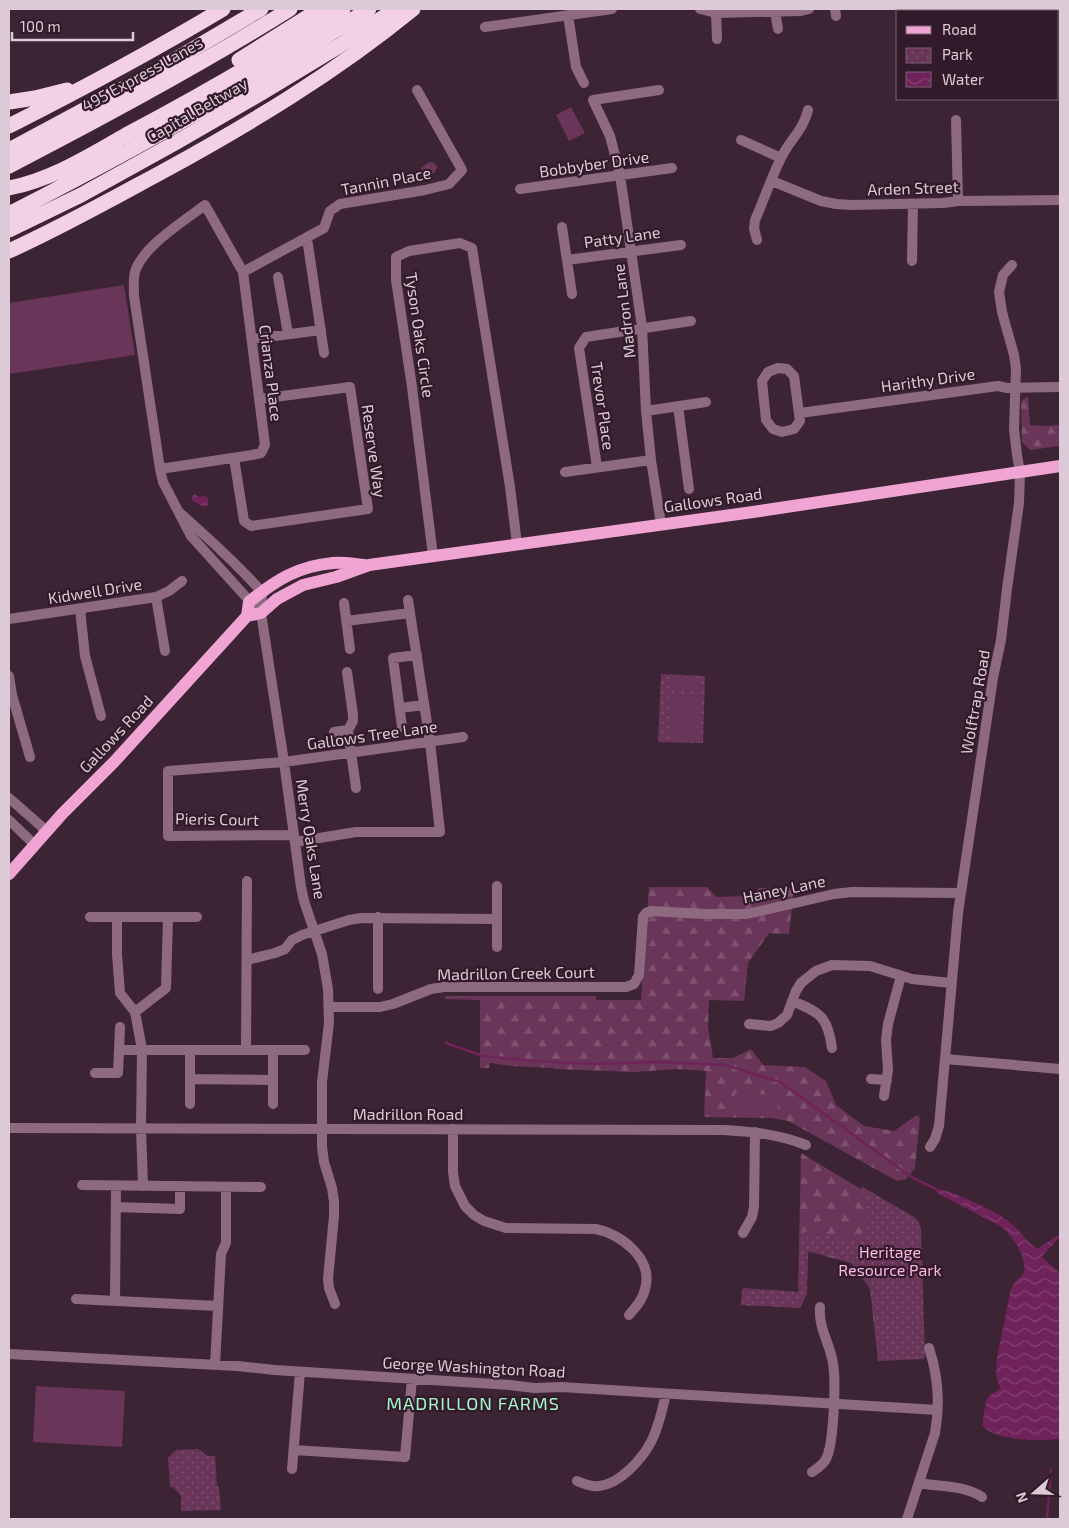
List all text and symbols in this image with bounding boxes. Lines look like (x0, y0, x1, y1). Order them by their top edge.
scale bar (12, 10, 134, 42)
legend (896, 10, 1059, 100)
text: 100 m (20, 17, 61, 35)
text: Road (942, 20, 977, 38)
street label: 495 Express Lanes (78, 32, 206, 115)
text: Park (942, 45, 973, 63)
text: Water (942, 70, 984, 88)
street label: Capital Beltway (143, 73, 251, 146)
street label: Bobbyber Drive (538, 146, 650, 181)
street label: Tannin Place (339, 162, 433, 199)
street label: Arden Street (867, 176, 959, 199)
street label: Patty Lane (583, 222, 661, 251)
street label: Madron Lane (608, 263, 639, 359)
street label: Tyson Oaks Circle (402, 271, 439, 399)
street label: Crianza Place (256, 323, 287, 422)
street label: Trevor Place (588, 361, 619, 451)
street label: Harithy Drive (880, 363, 976, 396)
street label: Reserve Way (359, 403, 391, 499)
street label: Gallows Road (663, 483, 763, 516)
street label: Kidwell Drive (47, 574, 143, 607)
street label: Wolftrap Road (956, 648, 993, 756)
street label: Gallows Road (75, 691, 156, 776)
street label: Gallows Tree Lane (305, 716, 438, 753)
street label: Merry Oaks Lane (293, 778, 330, 900)
street label: Pieris Court (175, 808, 259, 829)
street label: Haney Lane (741, 870, 827, 907)
street label: Madrillon Creek Court (437, 962, 595, 983)
street label: Madrillon Road (353, 1104, 463, 1123)
park label: Heritage Resource Park (838, 1242, 942, 1279)
street label: George Washington Road (382, 1352, 566, 1381)
district label: MADRILLON FARMS (386, 1392, 560, 1414)
north arrow (1009, 1468, 1059, 1518)
text: N (1012, 1490, 1031, 1505)

